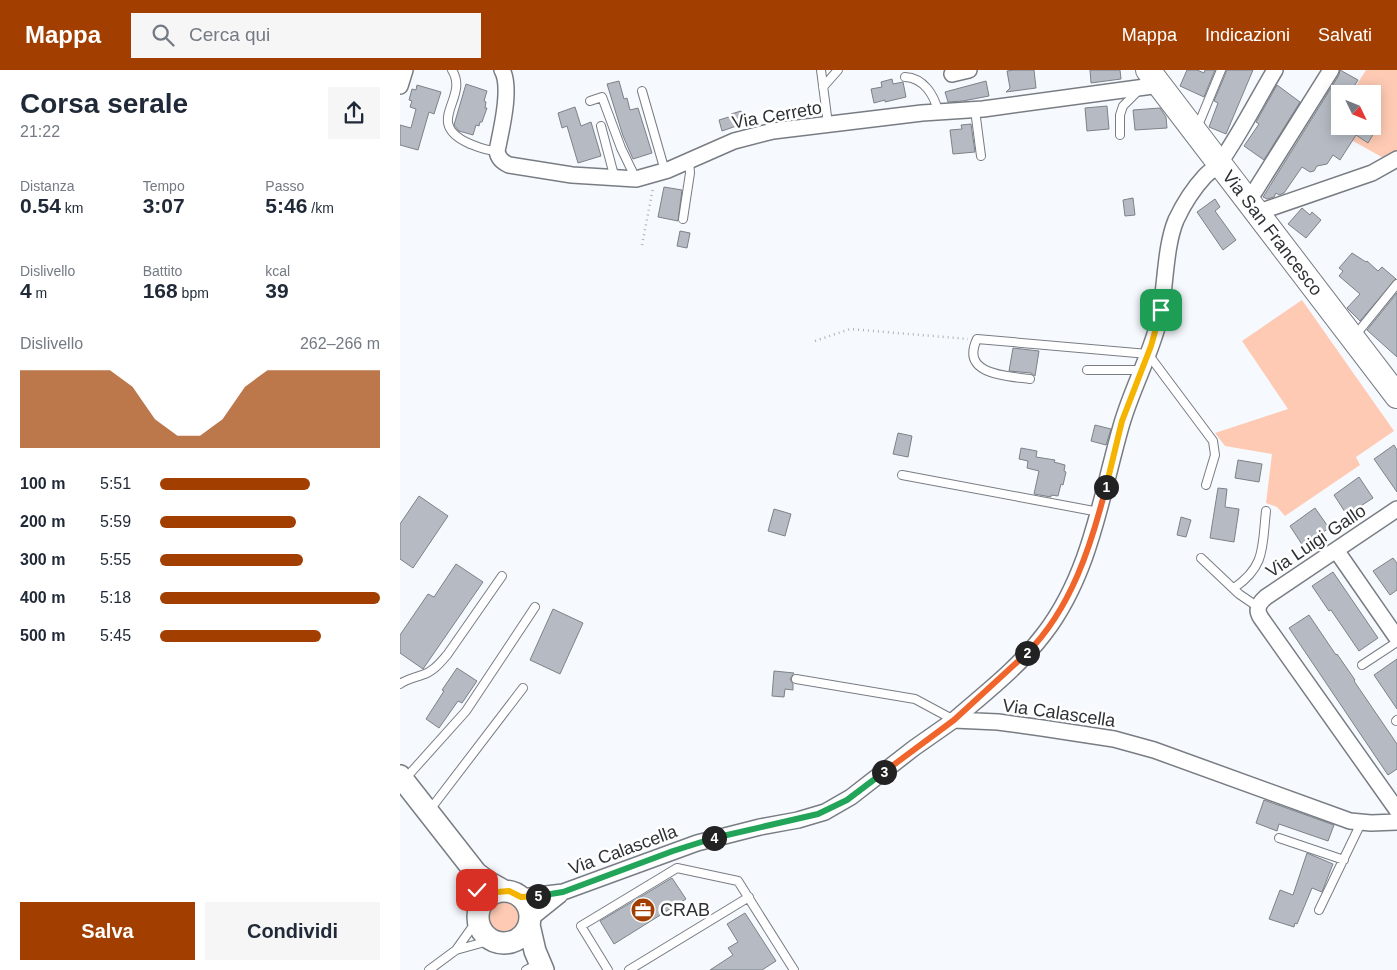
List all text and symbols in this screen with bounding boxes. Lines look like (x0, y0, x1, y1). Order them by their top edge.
search box (131, 13, 481, 58)
text: Mappa (25, 21, 101, 48)
icon: search (149, 21, 177, 49)
text: Cerca qui (189, 24, 270, 45)
text: Mappa (1122, 25, 1177, 45)
text: Indicazioni (1205, 25, 1290, 45)
text: Salvati (1318, 25, 1372, 45)
north arrow (1331, 85, 1381, 135)
map controls (1331, 85, 1381, 135)
button: share (328, 87, 380, 139)
text: Corsa serale (20, 88, 188, 119)
street label: Via Cerreto (731, 97, 823, 133)
text: 21:22 (20, 123, 60, 140)
street label: Via San Francesco (1218, 167, 1326, 299)
text: Distanza (20, 178, 74, 194)
text: Tempo (143, 178, 185, 194)
text: Passo (265, 178, 304, 194)
text: 0.54 (20, 194, 61, 217)
text: 3:07 (143, 194, 185, 217)
text: 5:46 (265, 194, 307, 217)
text: km (61, 200, 83, 216)
text: /km (307, 200, 334, 216)
text: Dislivello (20, 263, 75, 279)
text: Battito (143, 263, 182, 279)
text: kcal (265, 263, 290, 279)
text: 4 (20, 279, 32, 302)
text: 168 (143, 279, 178, 302)
text: 39 (265, 279, 289, 302)
text: m (32, 285, 47, 301)
text: bpm (178, 285, 209, 301)
pin (1140, 289, 1182, 331)
icon: arrive (1147, 296, 1175, 324)
text: Dislivello (20, 335, 83, 352)
text: 262–266 m (300, 335, 380, 352)
pin: 1 (1094, 474, 1118, 500)
text: 100 m (20, 475, 65, 492)
text: 5:51 (100, 475, 131, 492)
text: 1 (1103, 479, 1110, 495)
street label: Via Luigi Gallo (1262, 500, 1370, 582)
text: 200 m (20, 513, 65, 530)
text: 5:59 (100, 513, 131, 530)
text: 300 m (20, 551, 65, 568)
text: 5:55 (100, 551, 131, 568)
text: 400 m (20, 589, 65, 606)
text: 5:18 (100, 589, 131, 606)
text: 500 m (20, 627, 65, 644)
text: 5:45 (100, 627, 131, 644)
pin: 2 (1014, 640, 1040, 666)
text: 2 (1024, 645, 1031, 661)
street label: Via Calascella (1001, 695, 1118, 731)
pin: 3 (872, 760, 896, 784)
text: 3 (881, 764, 888, 780)
street label: Via Calascella (566, 821, 681, 879)
pin: 4 (702, 826, 726, 850)
text: 4 (711, 830, 718, 846)
pin (456, 869, 498, 911)
icon: check (463, 876, 491, 904)
pin: 5 (526, 884, 550, 908)
text: 5 (535, 888, 542, 904)
office icon: CRAB (630, 897, 656, 923)
place label: CRAB (660, 900, 710, 920)
button: Salva (20, 902, 195, 960)
button: Condividi (205, 902, 380, 960)

